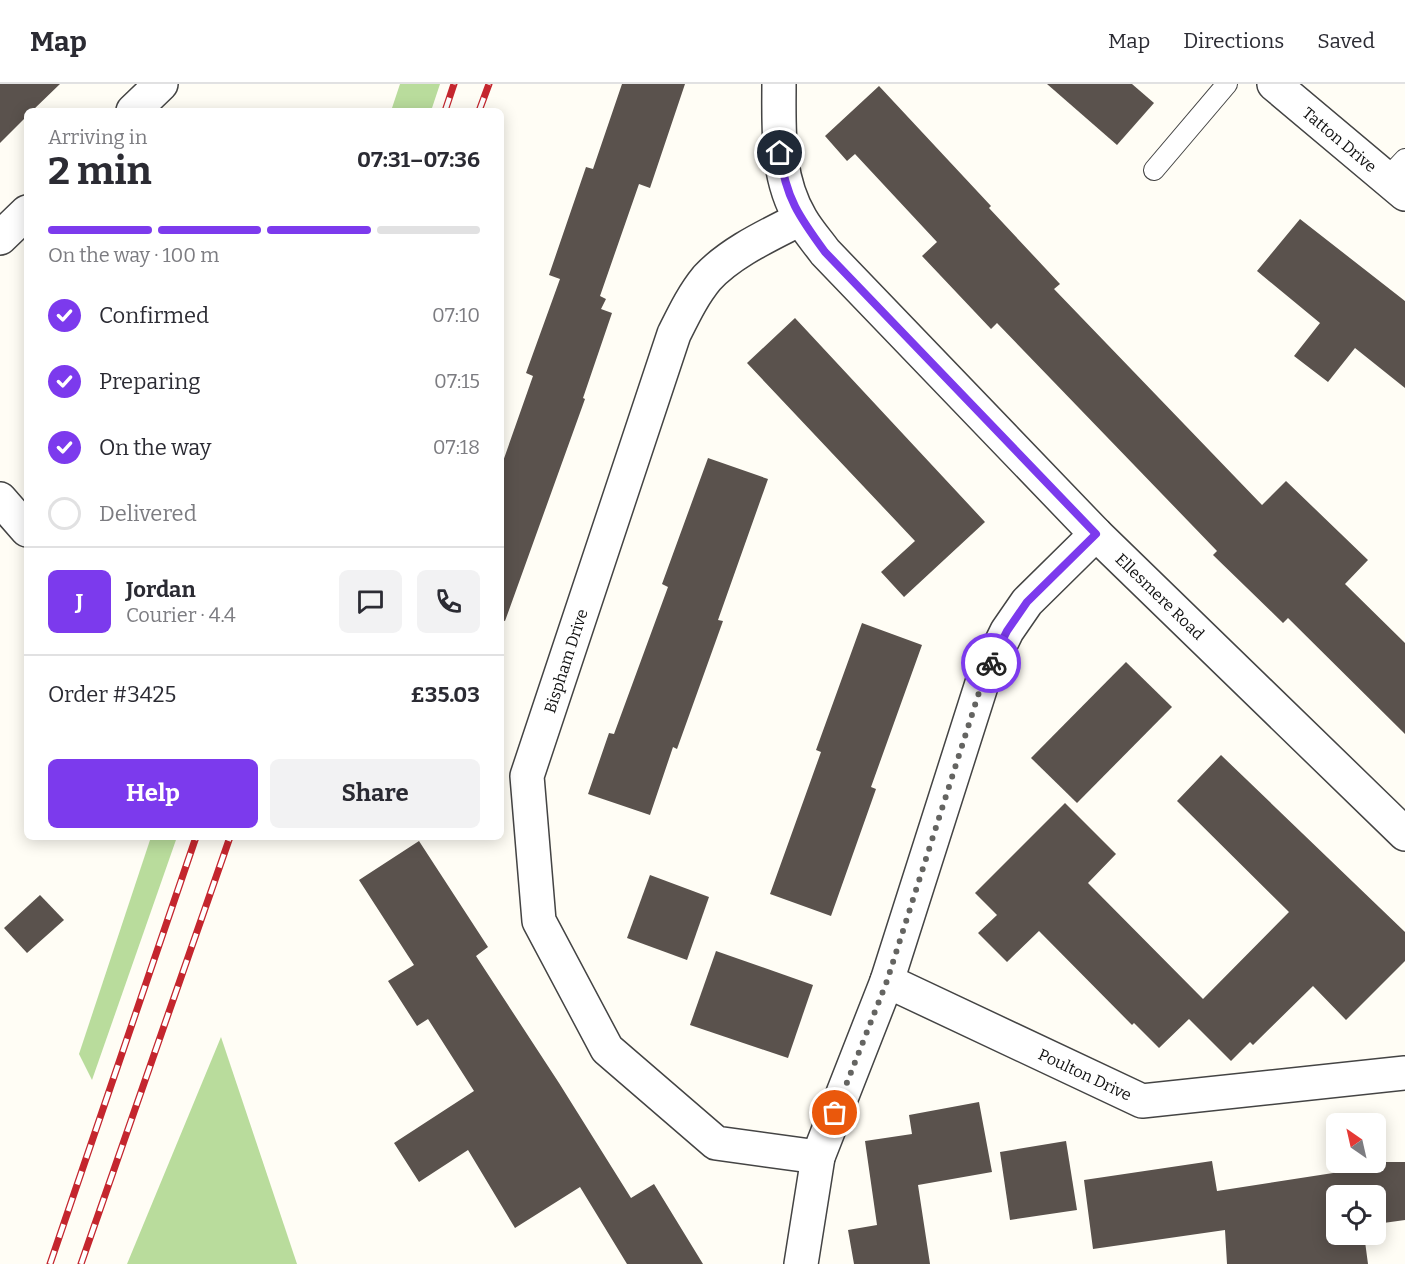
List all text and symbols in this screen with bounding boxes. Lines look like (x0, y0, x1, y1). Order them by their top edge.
text: Map (30, 25, 87, 58)
text: Map (1108, 28, 1150, 54)
text: Directions (1183, 28, 1284, 54)
text: Saved (1317, 28, 1375, 54)
street label: Tatton Drive (1299, 103, 1381, 176)
text: Arriving in (48, 125, 147, 149)
pin (754, 127, 805, 178)
icon: home (763, 136, 796, 169)
text: 07:31–07:36 (357, 146, 480, 173)
text: 2 min (48, 148, 152, 194)
text: On the way · 100 m (48, 243, 219, 267)
icon: check (48, 299, 81, 332)
text: Confirmed (99, 302, 209, 329)
text: 07:10 (432, 303, 480, 327)
icon: check (48, 365, 81, 398)
text: Preparing (99, 368, 201, 395)
text: 07:15 (434, 369, 480, 393)
icon: check (48, 431, 81, 464)
text: On the way (99, 434, 211, 461)
text: 07:18 (433, 435, 480, 459)
text: Delivered (99, 500, 197, 527)
street label: Ellesmere Road (1112, 549, 1209, 644)
button: chat (339, 570, 402, 633)
button: phone (417, 570, 480, 633)
text: Jordan (126, 576, 196, 603)
text: J (76, 588, 83, 615)
text: Courier · 4.4 (126, 603, 236, 627)
street label: Bispham Drive (540, 606, 592, 716)
courier (961, 633, 1021, 693)
icon: bike (975, 647, 1008, 680)
text: Order #3425 (48, 681, 176, 708)
text: £35.03 (410, 681, 480, 708)
button: Help (48, 759, 258, 828)
button: Share (270, 759, 480, 828)
street label: Poulton Drive (1036, 1044, 1135, 1104)
pin (809, 1087, 860, 1138)
icon: bag (818, 1096, 851, 1129)
north arrow (1326, 1113, 1386, 1173)
map controls (1326, 1113, 1386, 1245)
button: locate (1326, 1185, 1386, 1245)

